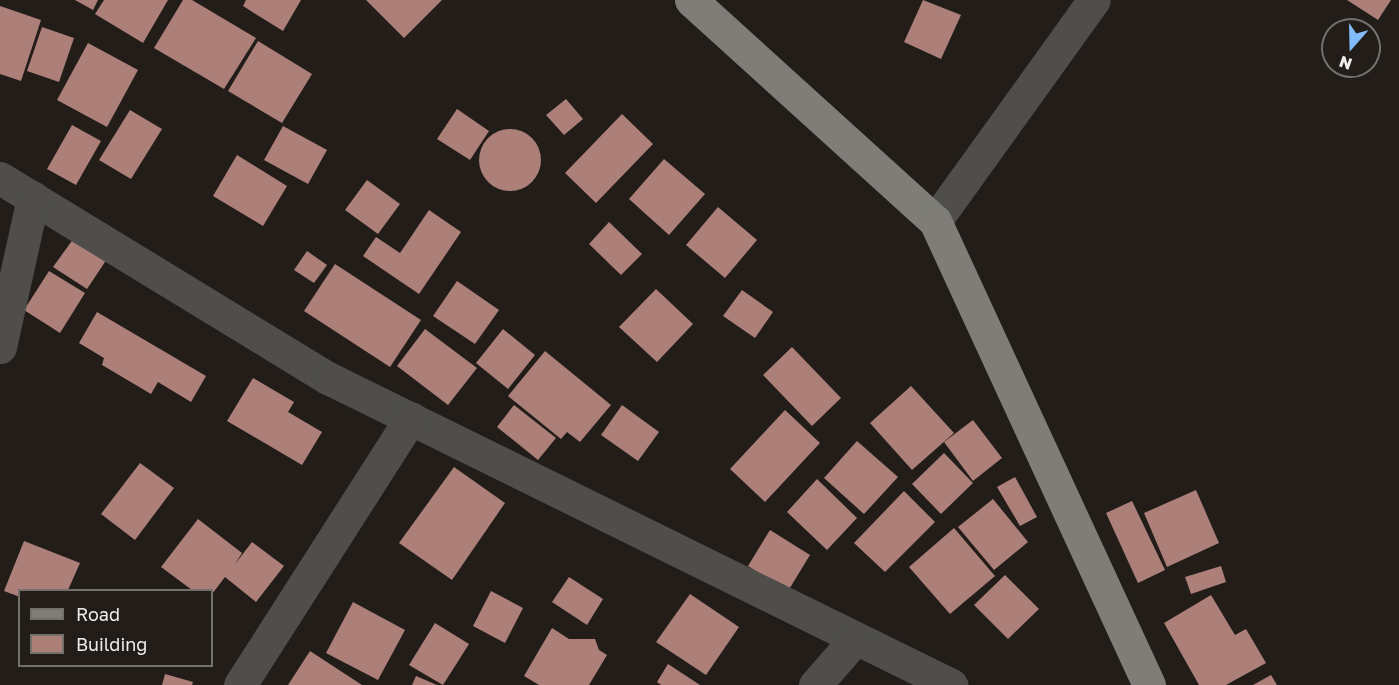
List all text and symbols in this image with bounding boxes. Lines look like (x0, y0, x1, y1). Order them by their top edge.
north arrow (1321, 18, 1381, 78)
text: N (1336, 52, 1355, 75)
legend (18, 589, 213, 667)
text: Road (76, 603, 120, 625)
text: Building (76, 633, 147, 655)

